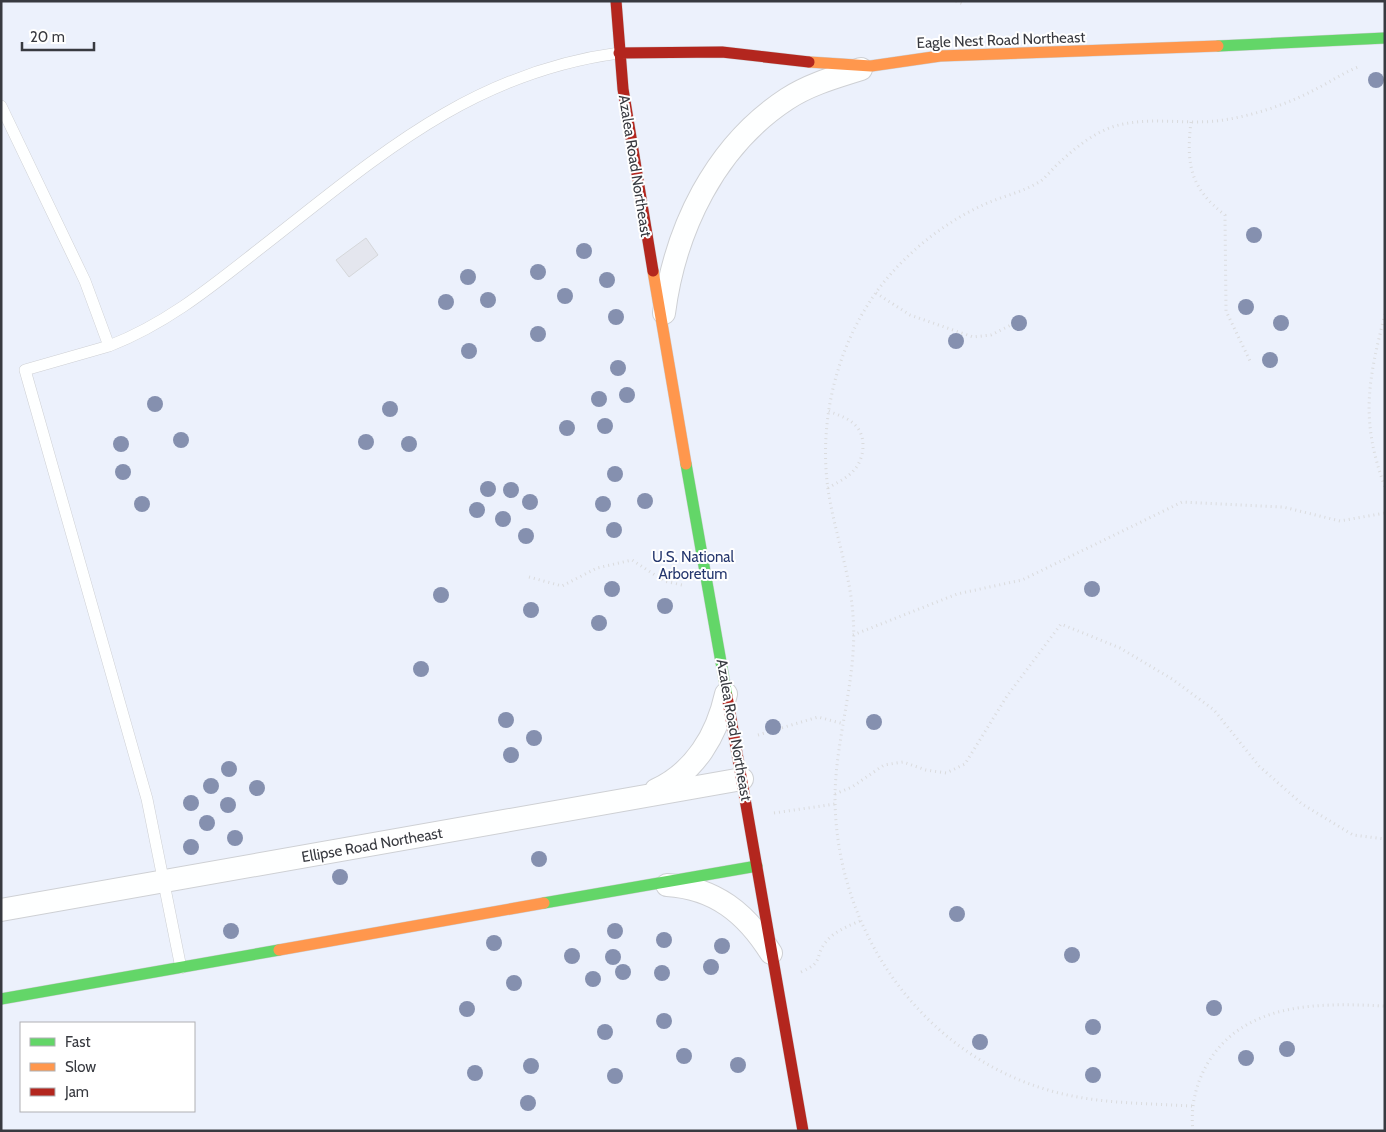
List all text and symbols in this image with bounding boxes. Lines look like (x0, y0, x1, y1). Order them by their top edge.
scale bar (22, 20, 95, 52)
text: 20 m (30, 28, 65, 46)
street label: Eagle Nest Road Northeast (916, 28, 1086, 52)
street label: Azalea Road Northeast (615, 94, 655, 238)
park label: U.S. National Arboretum (652, 548, 735, 583)
street label: Azalea Road Northeast (713, 658, 755, 802)
street label: Ellipse Road Northeast (300, 824, 444, 866)
legend (20, 1022, 195, 1112)
text: Fast (65, 1033, 90, 1051)
text: Slow (65, 1058, 96, 1076)
text: Jam (64, 1083, 89, 1101)

